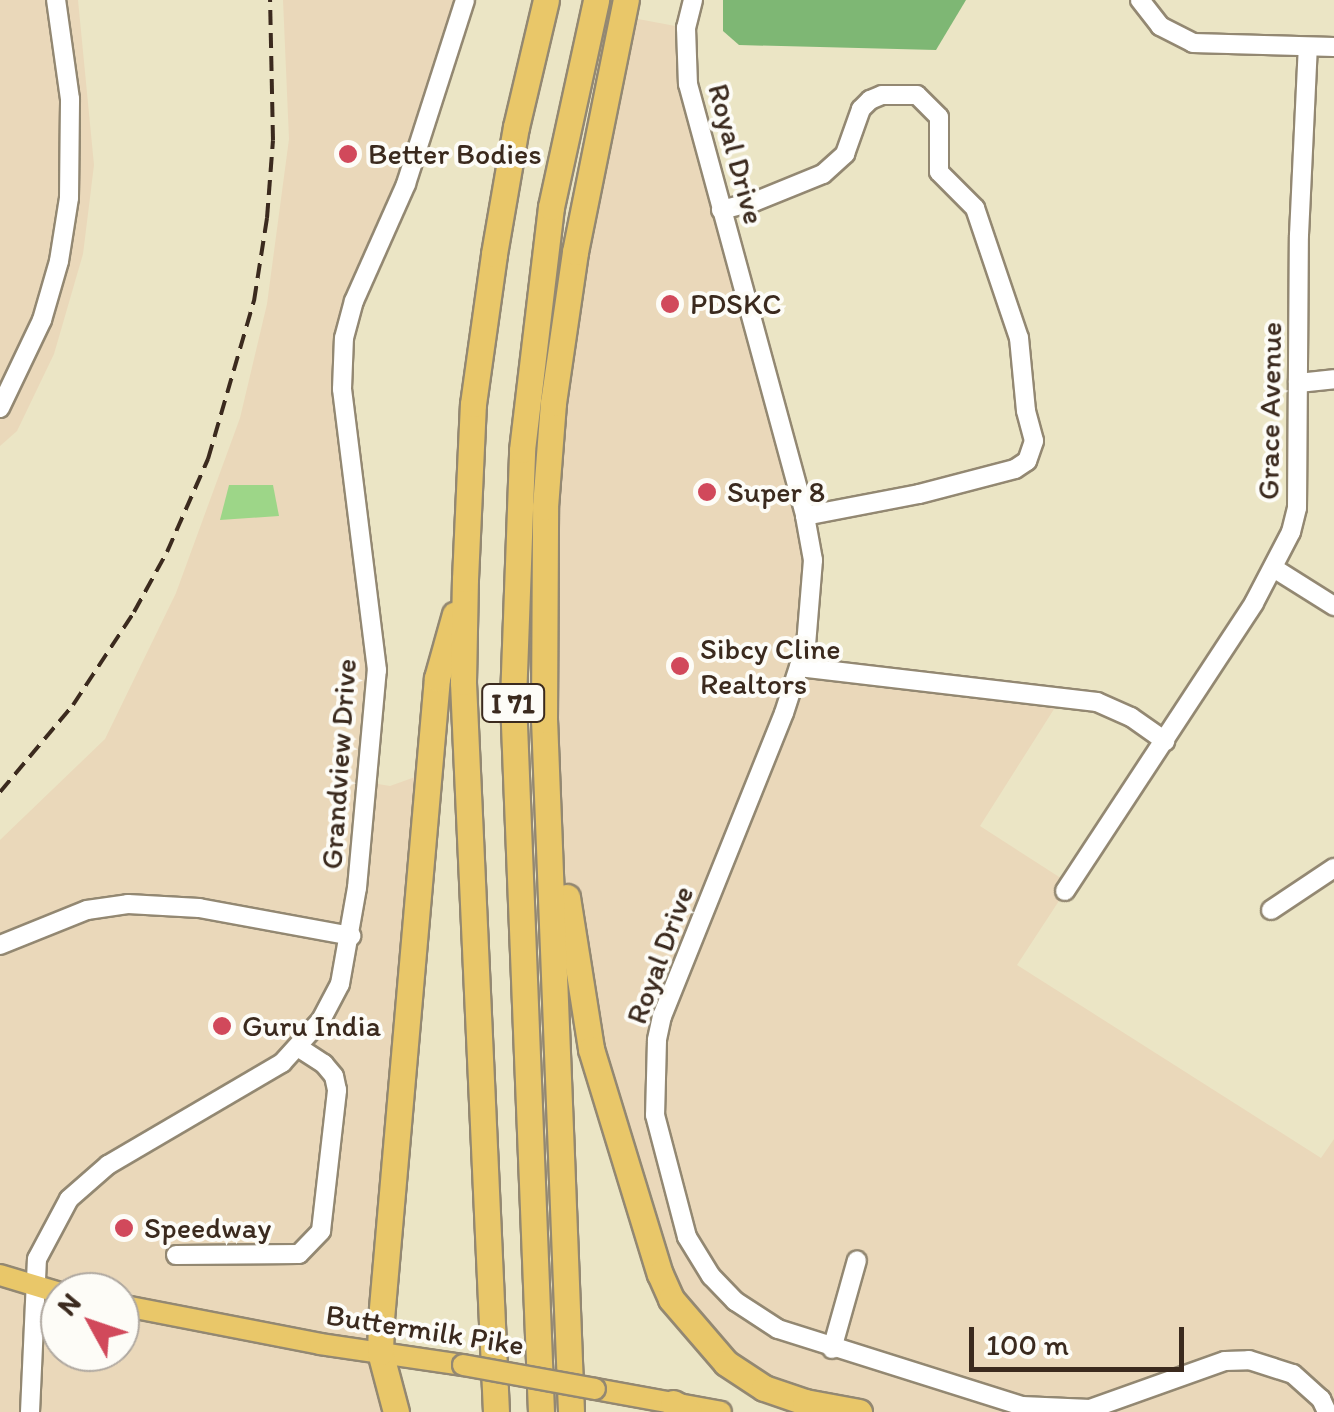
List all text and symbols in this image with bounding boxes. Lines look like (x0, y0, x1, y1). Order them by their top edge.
street label: Royal Drive (700, 79, 772, 229)
place label: Better Bodies (368, 136, 543, 172)
marker: Better Bodies (337, 143, 359, 165)
place label: PDSKC (690, 286, 781, 322)
marker: PDSKC (659, 293, 681, 315)
street label: Grace Avenue (1250, 322, 1290, 500)
place label: Super 8 (727, 474, 825, 510)
marker: Super 8 (696, 481, 718, 503)
place label: Sibcy Cline Realtors (700, 631, 840, 702)
marker: Sibcy Cline Realtors (669, 655, 691, 677)
street label: Grandview Drive (314, 657, 364, 871)
road number: I 71 (480, 680, 546, 726)
street label: Royal Drive (618, 881, 702, 1029)
place label: Guru India (242, 1008, 381, 1044)
marker: Guru India (211, 1015, 233, 1037)
place label: Speedway (144, 1210, 271, 1246)
marker: Speedway (113, 1217, 135, 1239)
north arrow (40, 1272, 140, 1372)
text: N (49, 1286, 88, 1322)
street label: Buttermilk Pike (323, 1297, 527, 1363)
scale bar (974, 1307, 1189, 1369)
text: 100 m (986, 1326, 1069, 1363)

